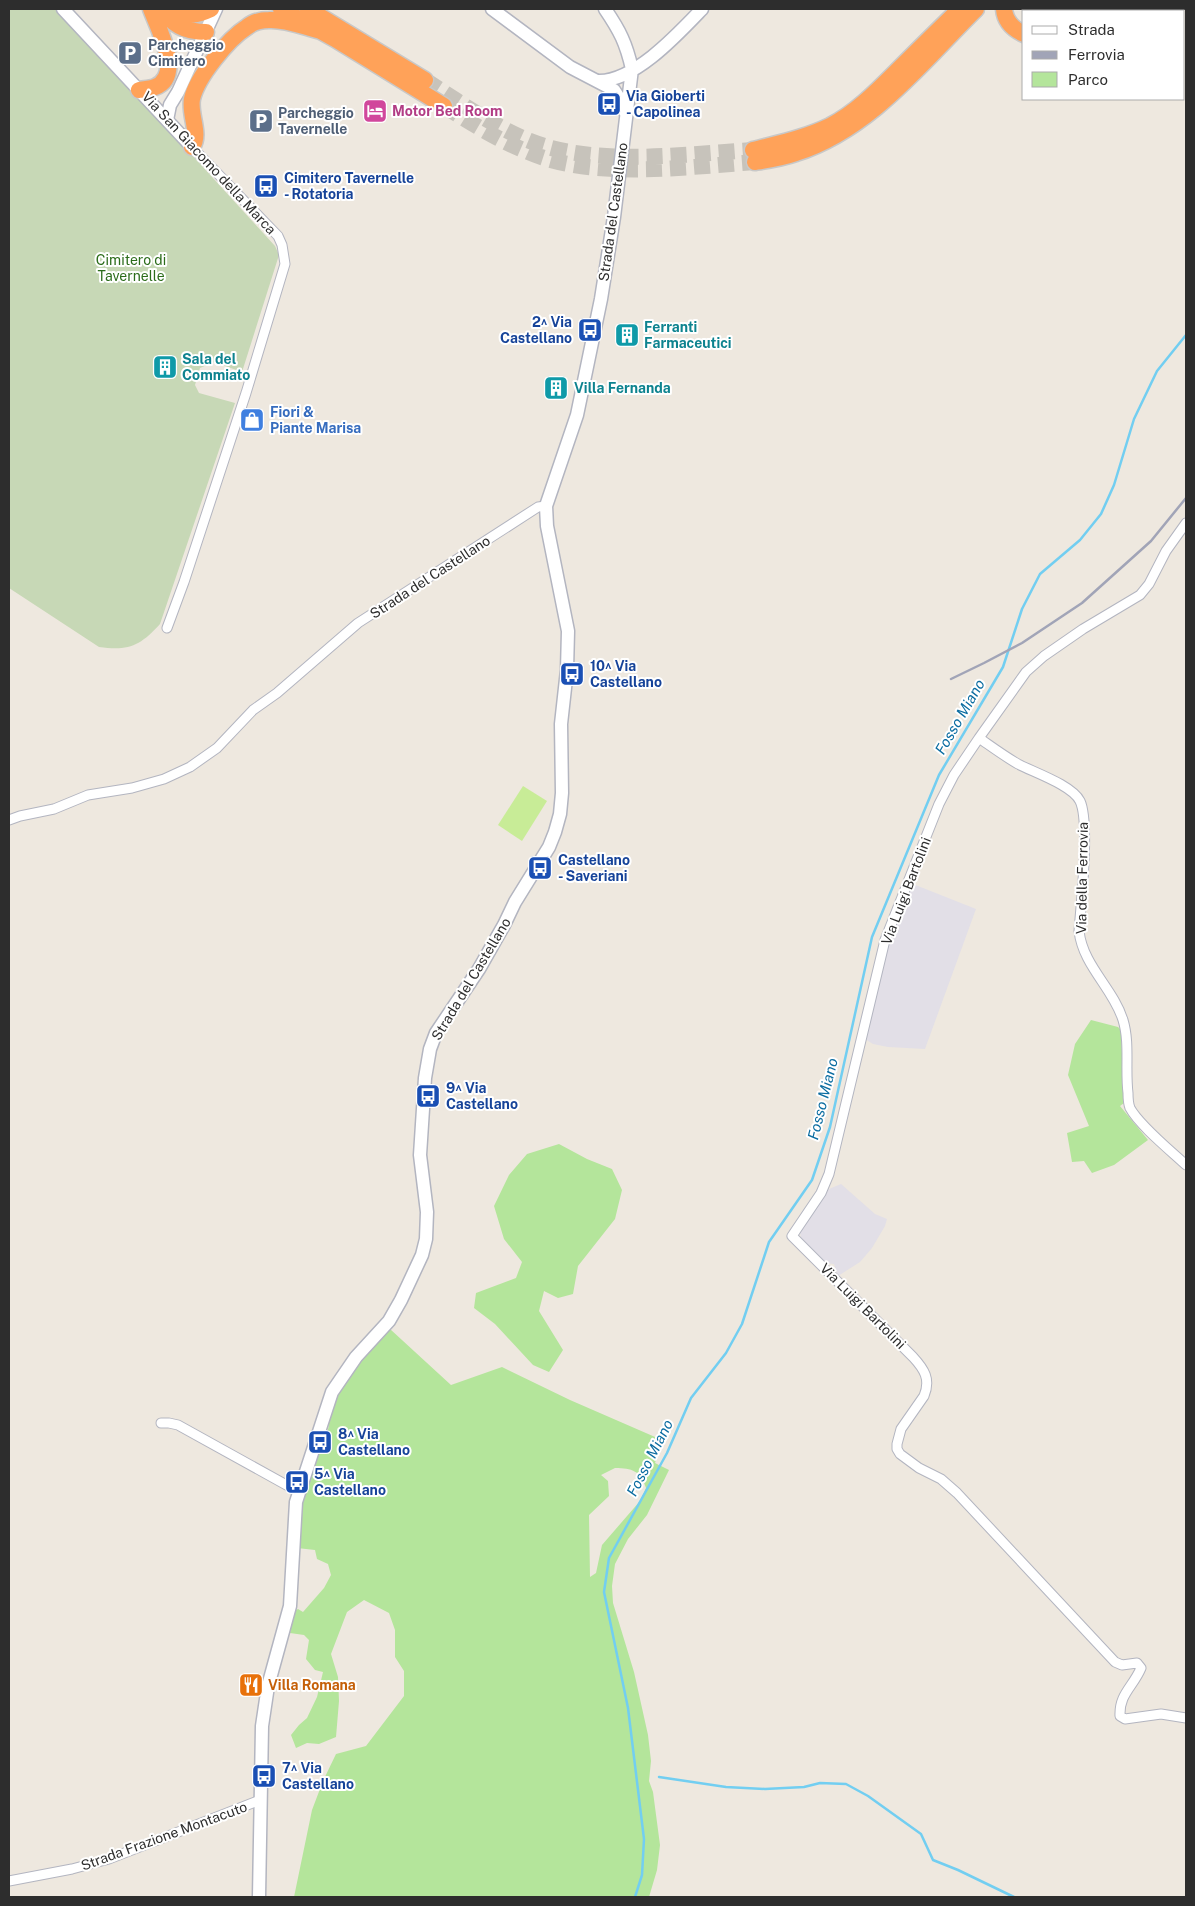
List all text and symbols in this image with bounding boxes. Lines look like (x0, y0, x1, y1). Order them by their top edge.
legend (1022, 10, 1185, 100)
text: Strada (1068, 21, 1115, 38)
place label: Parcheggio Cimitero (148, 37, 224, 69)
parking icon: Parcheggio Cimitero (117, 40, 143, 66)
text: Ferrovia (1068, 46, 1125, 63)
text: Parco (1068, 71, 1108, 88)
street label: Via San Giacomo della Marca (139, 88, 279, 238)
place label: Via Gioberti - Capolinea (626, 88, 705, 120)
bus stop icon: Via Gioberti - Capolinea (596, 91, 622, 117)
hotel icon: Motor Bed Room (362, 98, 388, 124)
place label: Motor Bed Room (392, 103, 503, 119)
place label: Parcheggio Tavernelle (278, 105, 354, 137)
parking icon: Parcheggio Tavernelle (248, 108, 274, 134)
street label: Strada del Castellano (595, 141, 631, 282)
place label: Cimitero Tavernelle - Rotatoria (284, 170, 414, 202)
bus stop icon: Cimitero Tavernelle - Rotatoria (253, 173, 279, 199)
park label: Cimitero di Tavernelle (96, 252, 166, 284)
place label: 2^ Via Castellano (500, 314, 572, 346)
bus stop icon: 2^ Via Castellano (577, 317, 603, 343)
place label: Ferranti Farmaceutici (644, 319, 731, 351)
building icon: Ferranti Farmaceutici (614, 322, 640, 348)
place label: Sala del Commiato (182, 351, 250, 383)
building icon: Sala del Commiato (152, 354, 178, 380)
building icon: Villa Fernanda (543, 375, 569, 401)
place label: Villa Fernanda (574, 380, 671, 396)
place label: Fiori & Piante Marisa (270, 404, 361, 436)
shop icon: Fiori & Piante Marisa (239, 407, 265, 433)
street label: Strada del Castellano (367, 532, 493, 622)
place label: 10^ Via Castellano (590, 658, 662, 690)
bus stop icon: 10^ Via Castellano (559, 661, 585, 687)
water label: Fosso Miano (931, 676, 988, 757)
street label: Via della Ferrovia (1073, 822, 1091, 934)
street label: Via Luigi Bartolini (878, 835, 934, 947)
place label: Castellano - Saveriani (558, 852, 630, 884)
bus stop icon: Castellano - Saveriani (527, 855, 553, 881)
street label: Strada del Castellano (428, 915, 514, 1043)
water label: Fosso Miano (804, 1056, 841, 1142)
place label: 9^ Via Castellano (446, 1080, 518, 1112)
bus stop icon: 9^ Via Castellano (415, 1083, 441, 1109)
street label: Via Luigi Bartolini (817, 1260, 909, 1352)
water label: Fosso Miano (623, 1417, 676, 1499)
place label: 8^ Via Castellano (338, 1426, 410, 1458)
bus stop icon: 8^ Via Castellano (307, 1429, 333, 1455)
place label: 5^ Via Castellano (314, 1466, 386, 1498)
bus stop icon: 5^ Via Castellano (284, 1469, 310, 1495)
restaurant icon: Villa Romana (238, 1672, 264, 1698)
place label: Villa Romana (268, 1677, 356, 1693)
place label: 7^ Via Castellano (282, 1760, 354, 1792)
bus stop icon: 7^ Via Castellano (251, 1763, 277, 1789)
street label: Strada Frazione Montacuto (79, 1798, 249, 1874)

